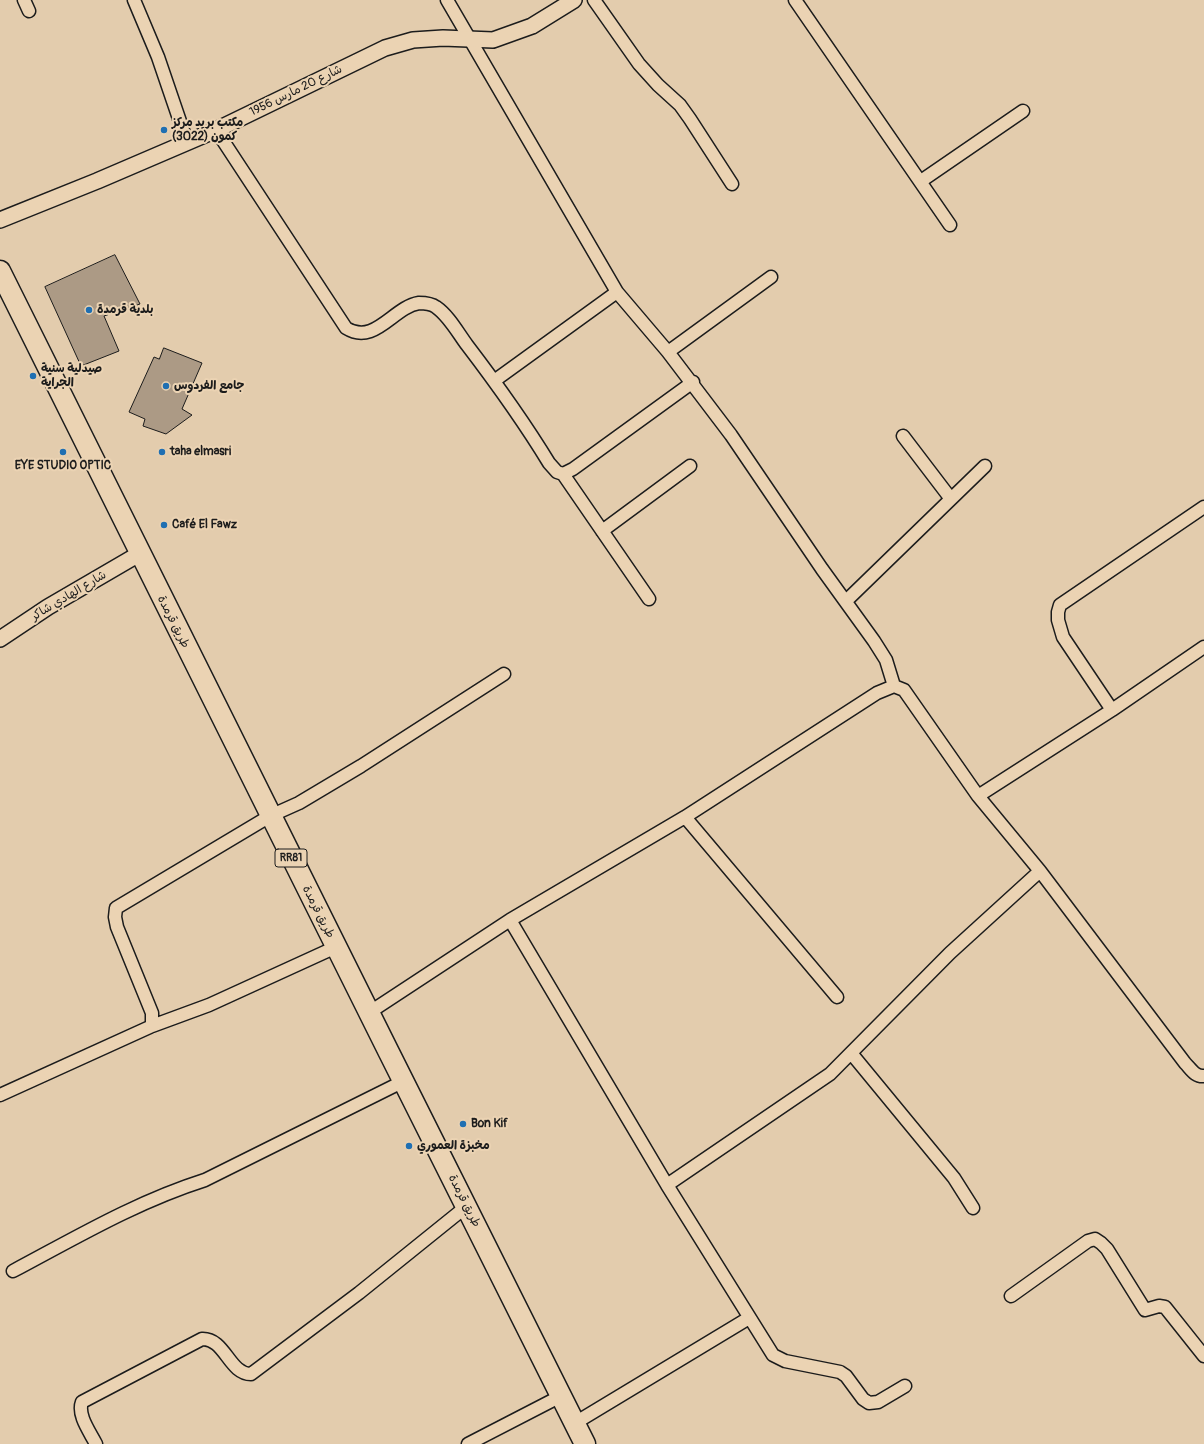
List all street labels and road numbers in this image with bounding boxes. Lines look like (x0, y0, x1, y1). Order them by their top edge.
street label: شارع 20 مارس 1956 (247, 62, 345, 120)
street label: شارع الهادي شاكر (29, 568, 109, 624)
street label: طريق قرمدة (154, 593, 192, 651)
road number: RR81 (275, 849, 307, 867)
street label: طريق قرمدة (299, 883, 337, 941)
street label: طريق قرمدة (445, 1172, 483, 1230)

